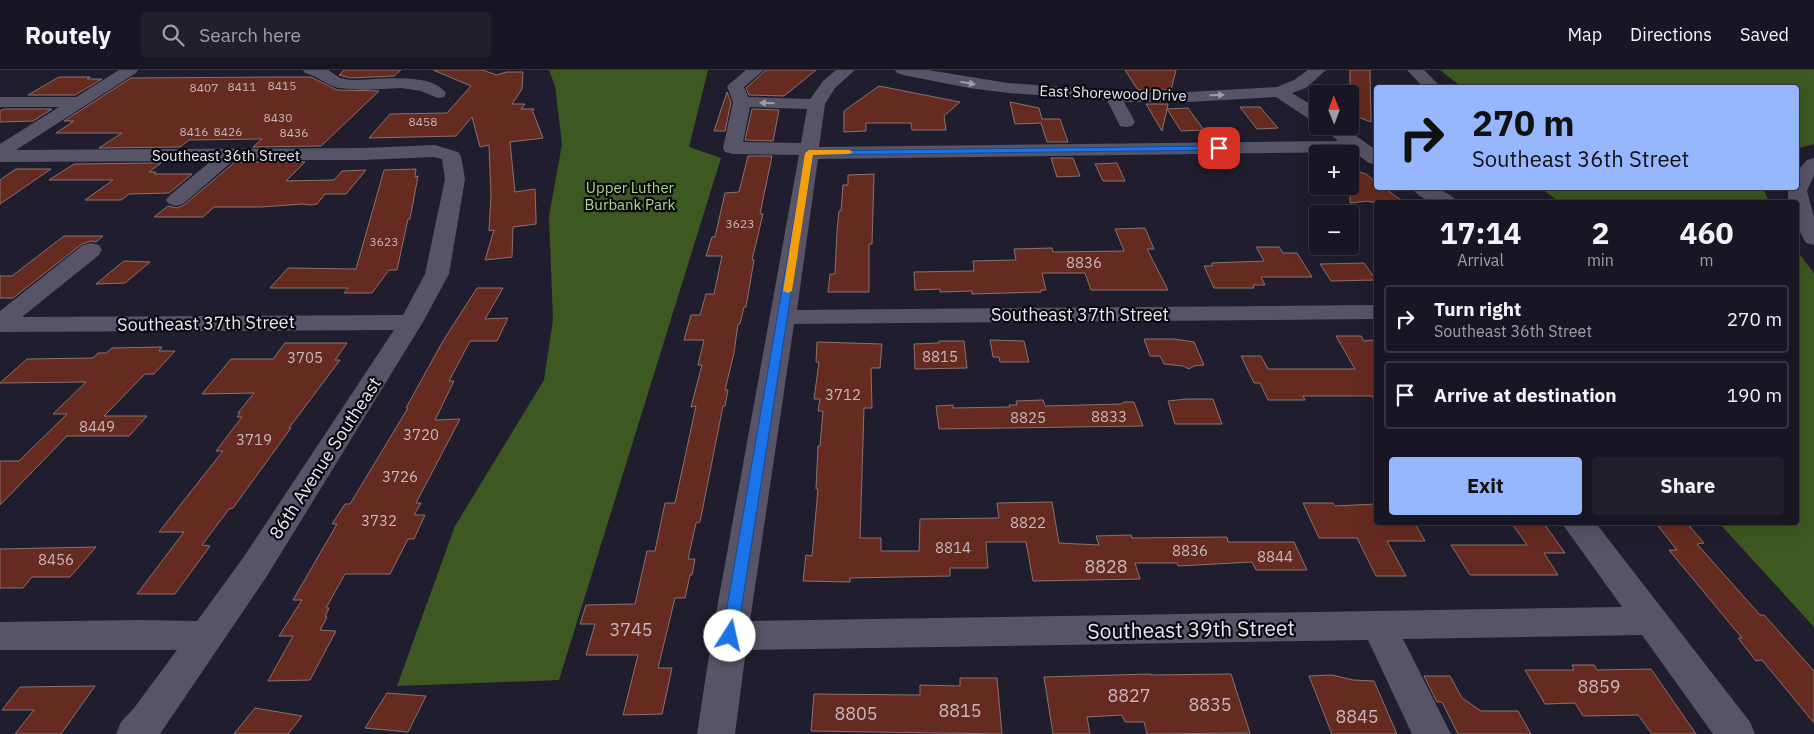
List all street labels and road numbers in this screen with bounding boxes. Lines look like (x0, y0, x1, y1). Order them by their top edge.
street label: East Shorewood Drive (1039, 81, 1187, 105)
street label: Southeast 36th Street (152, 146, 300, 165)
street label: Southeast 37th Street (991, 303, 1169, 326)
street label: Southeast 37th Street (117, 310, 295, 336)
street label: 86th Avenue Southeast (264, 373, 386, 543)
street label: Southeast 39th Street (1087, 613, 1295, 645)

